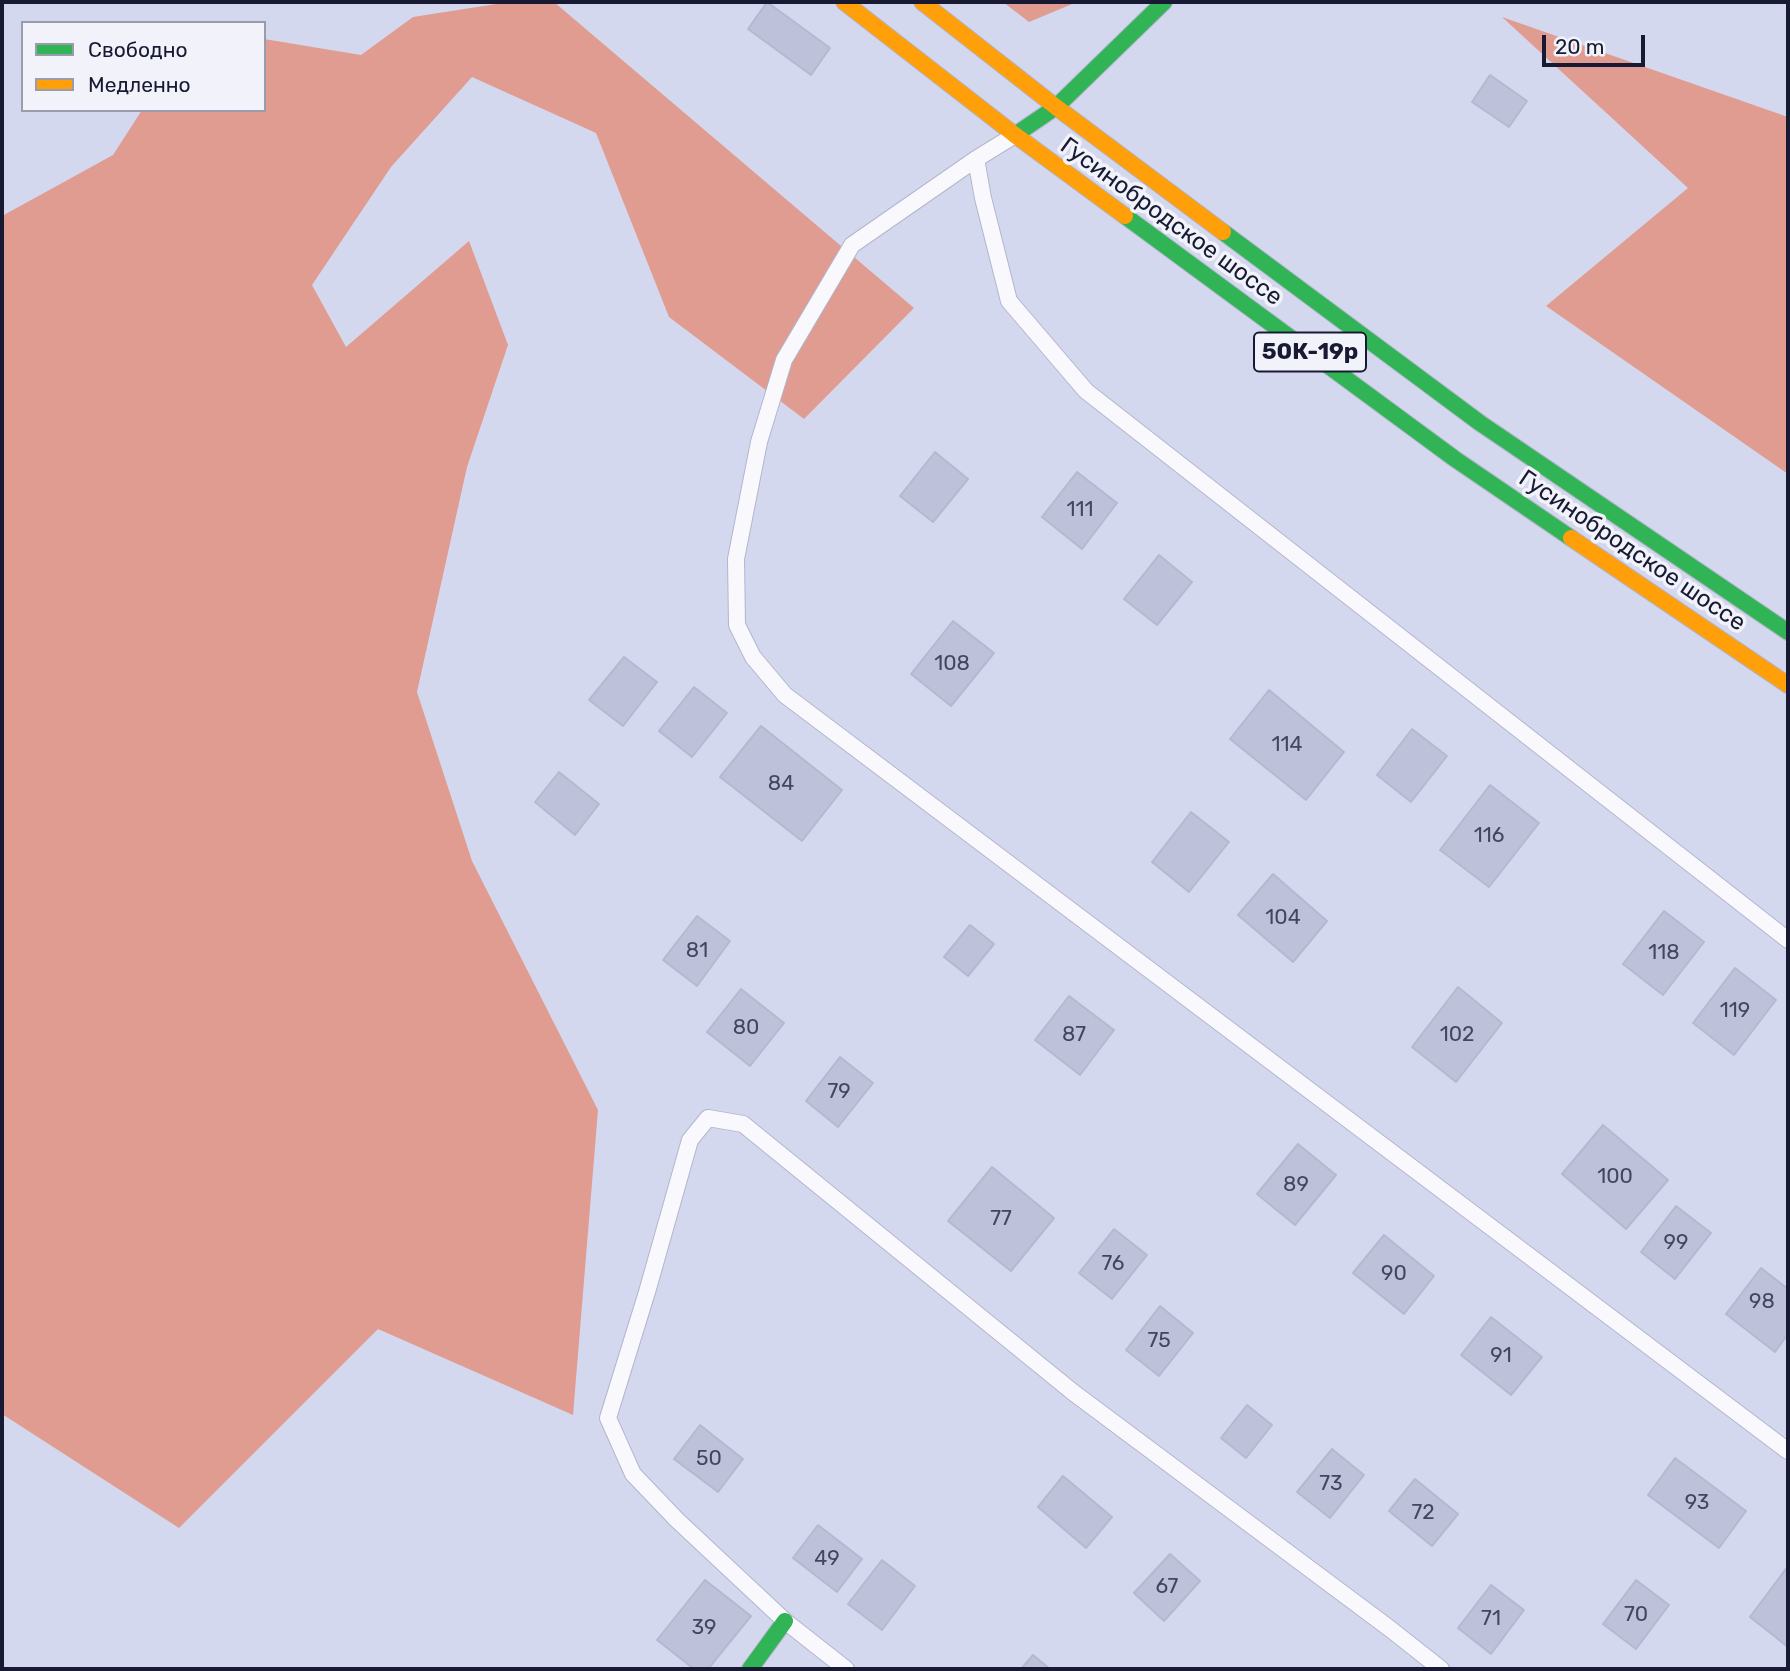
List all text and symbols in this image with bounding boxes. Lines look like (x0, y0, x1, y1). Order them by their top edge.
legend (21, 21, 266, 112)
scale bar (1545, 21, 1648, 65)
text: 20 m (1555, 34, 1604, 59)
text: Свободно (88, 37, 188, 62)
text: Медленно (88, 72, 191, 97)
street label: Гусинобродское шоссе (1054, 132, 1288, 312)
road number: 50К-19р (1254, 332, 1366, 372)
street label: Гусинобродское шоссе (1513, 464, 1751, 638)
house number: 111 (1067, 497, 1093, 523)
house number: 108 (934, 651, 970, 677)
house number: 114 (1271, 732, 1303, 758)
house number: 84 (768, 771, 794, 797)
house number: 116 (1474, 823, 1504, 849)
house number: 104 (1265, 905, 1301, 931)
house number: 81 (686, 938, 708, 964)
house number: 118 (1648, 940, 1680, 966)
house number: 119 (1720, 998, 1750, 1024)
house number: 80 (733, 1015, 759, 1041)
house number: 87 (1062, 1022, 1086, 1048)
house number: 102 (1440, 1022, 1474, 1048)
house number: 79 (827, 1079, 851, 1105)
house number: 100 (1597, 1164, 1633, 1190)
house number: 89 (1283, 1172, 1309, 1198)
house number: 77 (990, 1206, 1012, 1232)
house number: 99 (1664, 1230, 1688, 1256)
house number: 76 (1102, 1251, 1124, 1277)
house number: 90 (1381, 1261, 1407, 1287)
house number: 98 (1749, 1289, 1775, 1315)
house number: 75 (1147, 1328, 1171, 1354)
house number: 91 (1490, 1343, 1512, 1369)
house number: 50 (696, 1446, 722, 1472)
house number: 73 (1319, 1471, 1343, 1497)
house number: 93 (1685, 1490, 1709, 1516)
house number: 72 (1411, 1500, 1435, 1526)
house number: 49 (814, 1546, 840, 1572)
house number: 67 (1156, 1574, 1178, 1600)
house number: 70 (1624, 1602, 1648, 1628)
house number: 71 (1481, 1606, 1501, 1632)
house number: 39 (691, 1615, 717, 1641)

